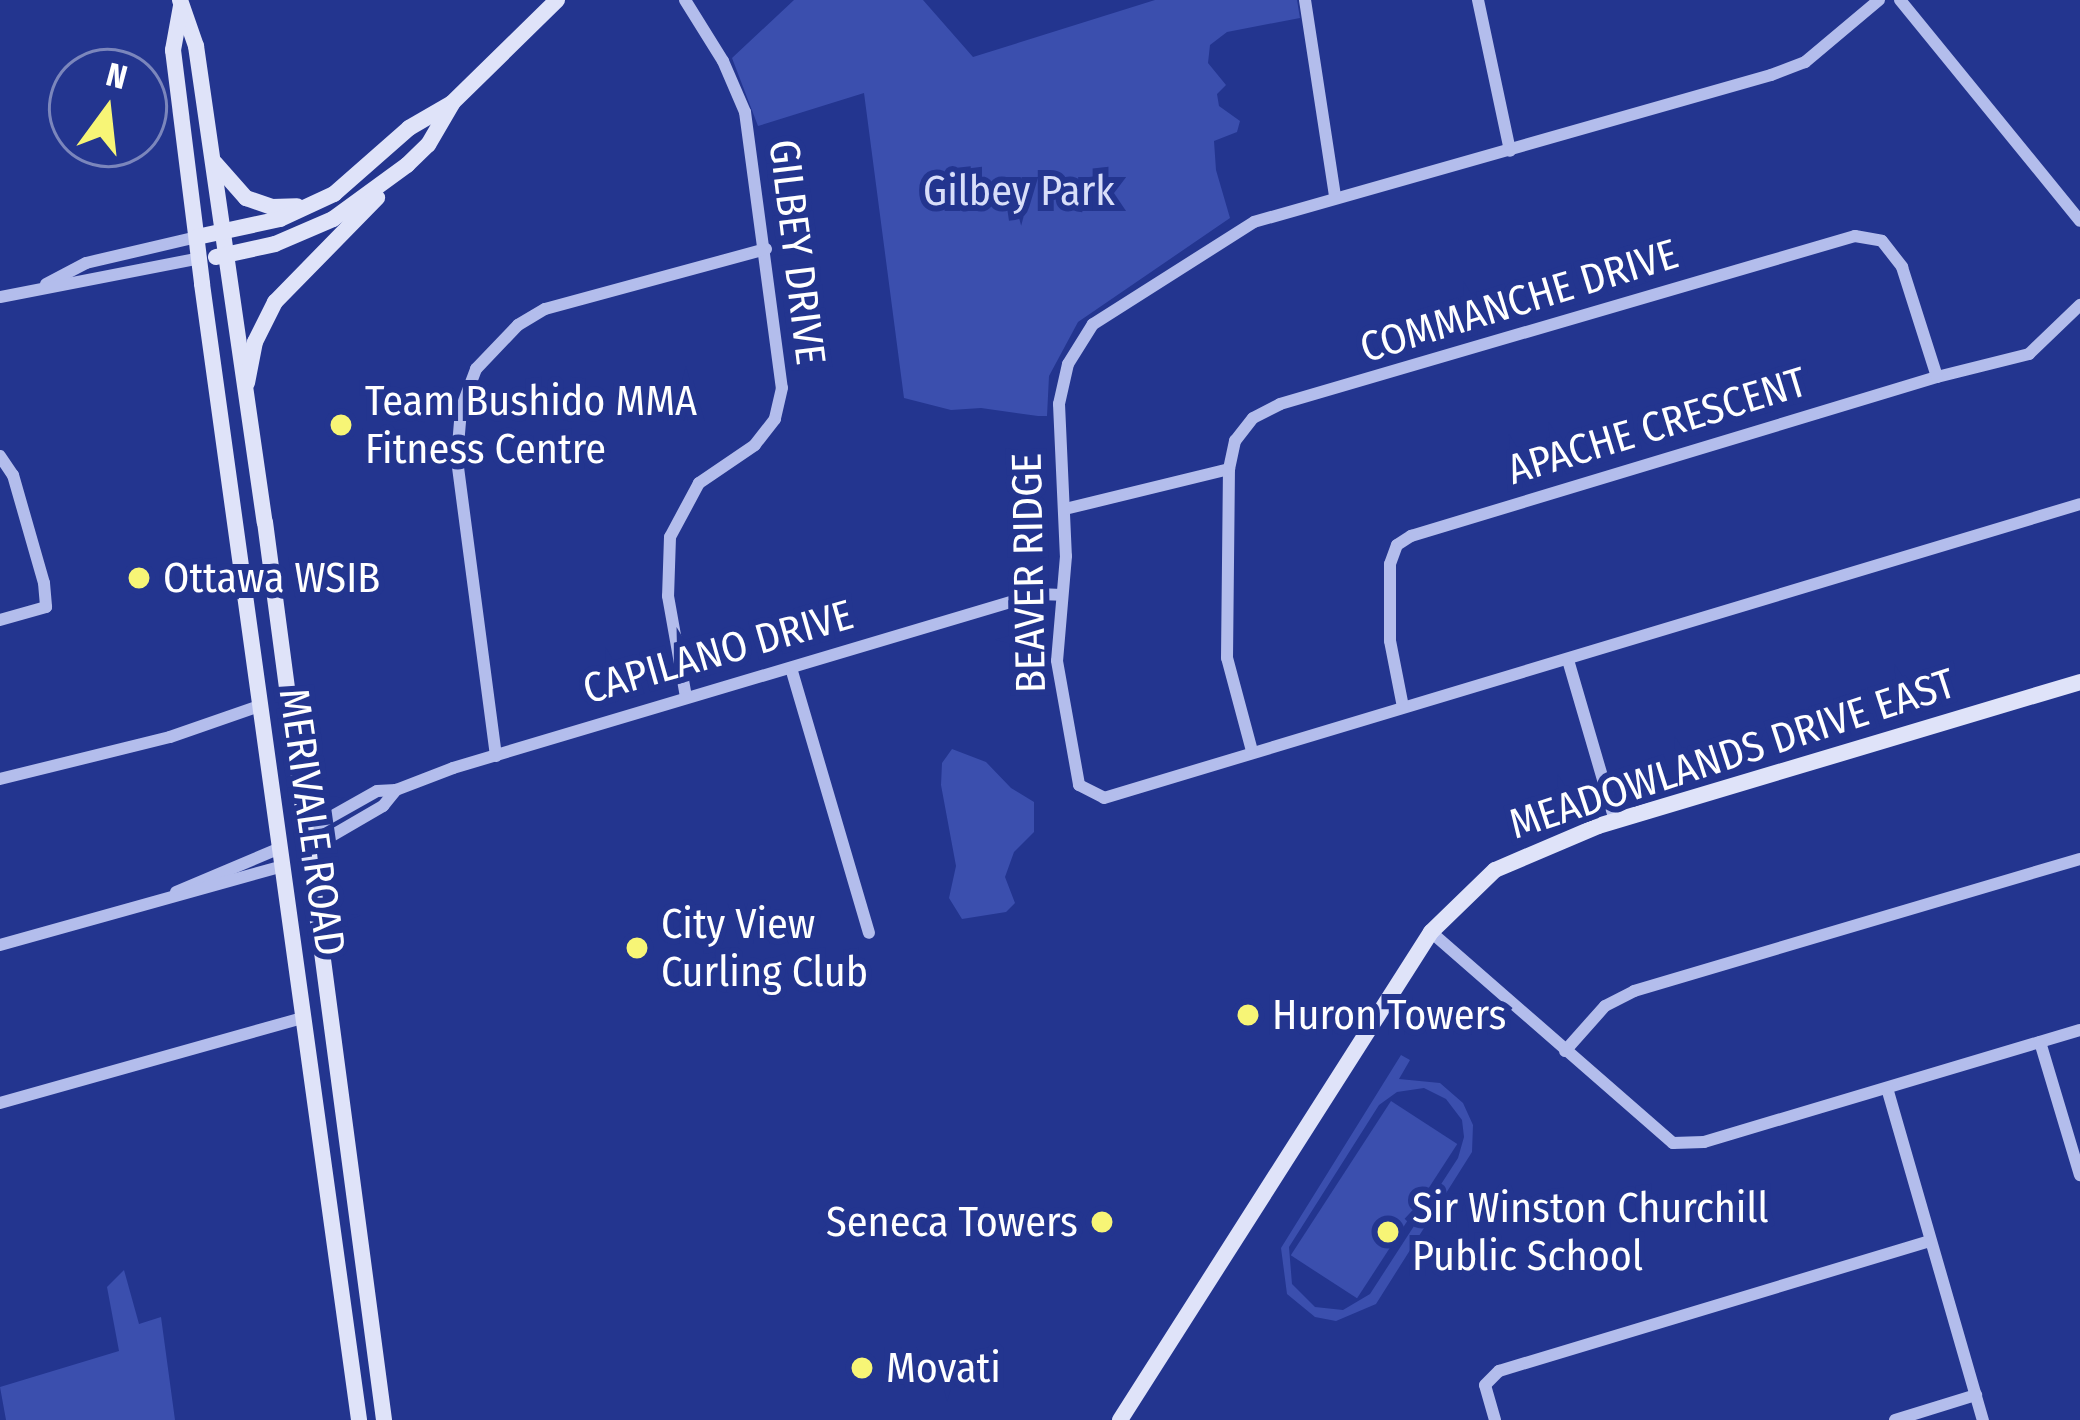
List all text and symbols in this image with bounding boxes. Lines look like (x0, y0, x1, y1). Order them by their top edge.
north arrow (48, 48, 168, 168)
text: N (102, 54, 131, 98)
street label: GILBEY DRIVE (758, 137, 836, 367)
park label: Gilbey Park (923, 166, 1115, 216)
street label: COMMANCHE DRIVE (1354, 229, 1684, 373)
street label: APACHE CRESCENT (1501, 357, 1813, 495)
place label: Team Bushido MMA Fitness Centre (365, 376, 697, 474)
marker: Team Bushido MMA Fitness Centre (328, 412, 354, 438)
street label: BEAVER RIDGE (1002, 453, 1056, 693)
place label: Ottawa WSIB (163, 553, 380, 603)
marker: Ottawa WSIB (126, 565, 152, 591)
street label: CAPILANO DRIVE (577, 589, 859, 715)
street label: MEADOWLANDS DRIVE EAST (1503, 658, 1961, 850)
street label: MERIVALE ROAD (268, 685, 356, 959)
place label: City View Curling Club (661, 899, 868, 998)
marker: City View Curling Club (624, 935, 650, 961)
place label: Huron Towers (1272, 990, 1506, 1040)
marker: Huron Towers (1235, 1002, 1261, 1028)
place label: Sir Winston Churchill Public School (1412, 1183, 1769, 1282)
place label: Seneca Towers (826, 1197, 1078, 1247)
marker: Seneca Towers (1089, 1209, 1115, 1235)
marker: Sir Winston Churchill Public School (1375, 1219, 1401, 1245)
place label: Movati (886, 1343, 1001, 1393)
marker: Movati (849, 1355, 875, 1381)

